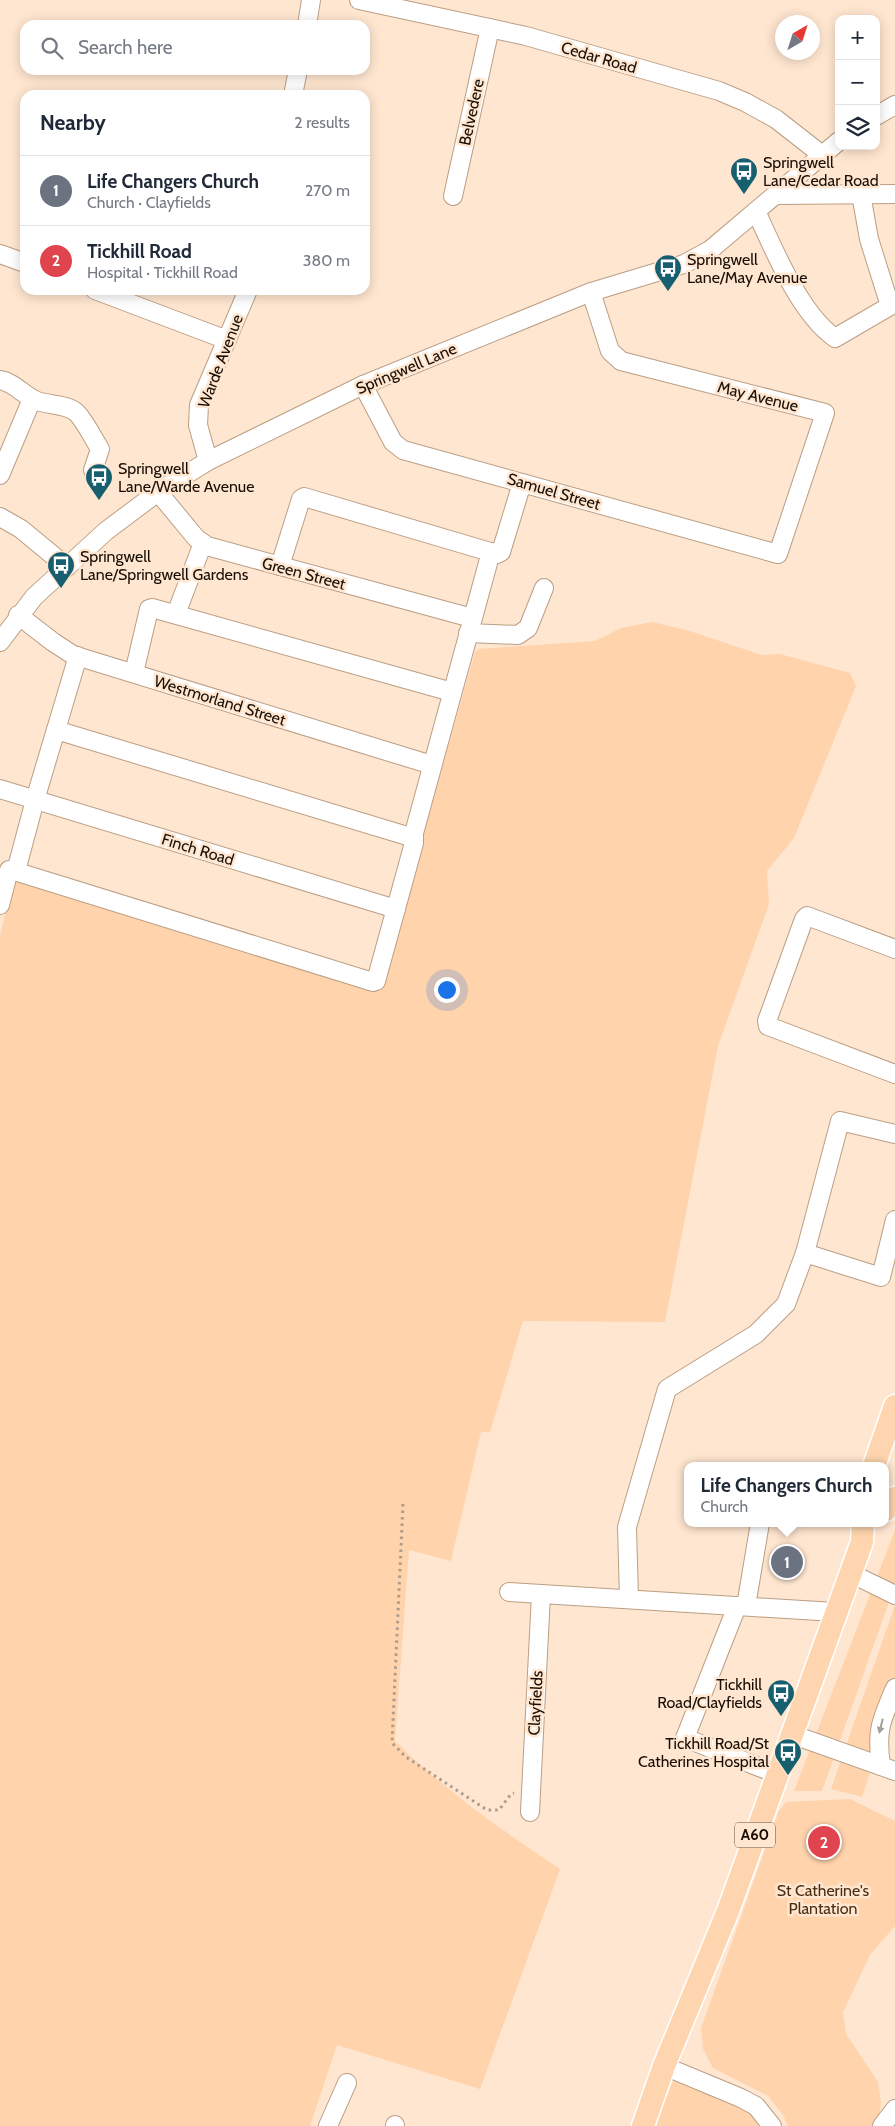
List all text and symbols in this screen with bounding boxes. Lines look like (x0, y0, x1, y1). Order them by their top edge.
north arrow (775, 15, 820, 60)
map controls (835, 15, 880, 150)
button: + (835, 15, 880, 60)
search box (20, 20, 370, 75)
icon: search (38, 34, 66, 62)
text: Search here (78, 36, 172, 59)
street label: Cedar Road (559, 38, 639, 77)
button: − (835, 60, 880, 105)
street label: Belvedere (455, 77, 488, 147)
button: layers (835, 105, 880, 150)
text: Nearby (40, 110, 106, 135)
text: 2 results (294, 113, 350, 132)
place label: Springwell Lane/Cedar Road (763, 153, 879, 190)
bus stop icon: Springwell Lane/Cedar Road (729, 156, 759, 195)
text: Life Changers Church (87, 170, 259, 193)
text: 1 (53, 181, 59, 200)
text: 270 m (305, 181, 350, 200)
text: Church · Clayfields (87, 193, 211, 212)
text: Tickhill Road (87, 240, 192, 263)
place label: Springwell Lane/May Avenue (687, 250, 807, 287)
text: 2 (52, 251, 60, 270)
text: 380 m (303, 251, 350, 270)
bus stop icon: Springwell Lane/May Avenue (653, 253, 683, 292)
text: Hospital · Tickhill Road (87, 263, 238, 282)
street label: Warde Avenue (194, 312, 247, 411)
street label: Springwell Lane (353, 339, 459, 398)
street label: May Avenue (715, 377, 800, 416)
place label: Springwell Lane/Warde Avenue (118, 459, 254, 496)
bus stop icon: Springwell Lane/Warde Avenue (84, 462, 114, 501)
street label: Samuel Street (505, 469, 603, 514)
place label: Springwell Lane/Springwell Gardens (80, 547, 249, 584)
bus stop icon: Springwell Lane/Springwell Gardens (46, 550, 76, 589)
street label: Green Street (260, 553, 348, 594)
street label: Westmorland Street (152, 671, 289, 730)
street label: Finch Road (159, 829, 236, 870)
your location (434, 977, 460, 1003)
popup (684, 1462, 889, 1527)
text: Life Changers Church (701, 1474, 872, 1497)
text: Church (701, 1497, 748, 1516)
pin: 1 (771, 1543, 803, 1581)
street label: Clayfields (524, 1670, 547, 1736)
place label: Tickhill Road/Clayfields (657, 1675, 762, 1712)
bus stop icon: Tickhill Road/Clayfields (766, 1678, 796, 1717)
one-way arrow (877, 1719, 885, 1734)
place label: Tickhill Road/St Catherines Hospital (638, 1734, 770, 1771)
bus stop icon: Tickhill Road/St Catherines Hospital (773, 1737, 803, 1776)
road number: A60 (735, 1822, 775, 1848)
pin: 2 (808, 1823, 840, 1861)
park label: St Catherine's Plantation (777, 1881, 869, 1918)

